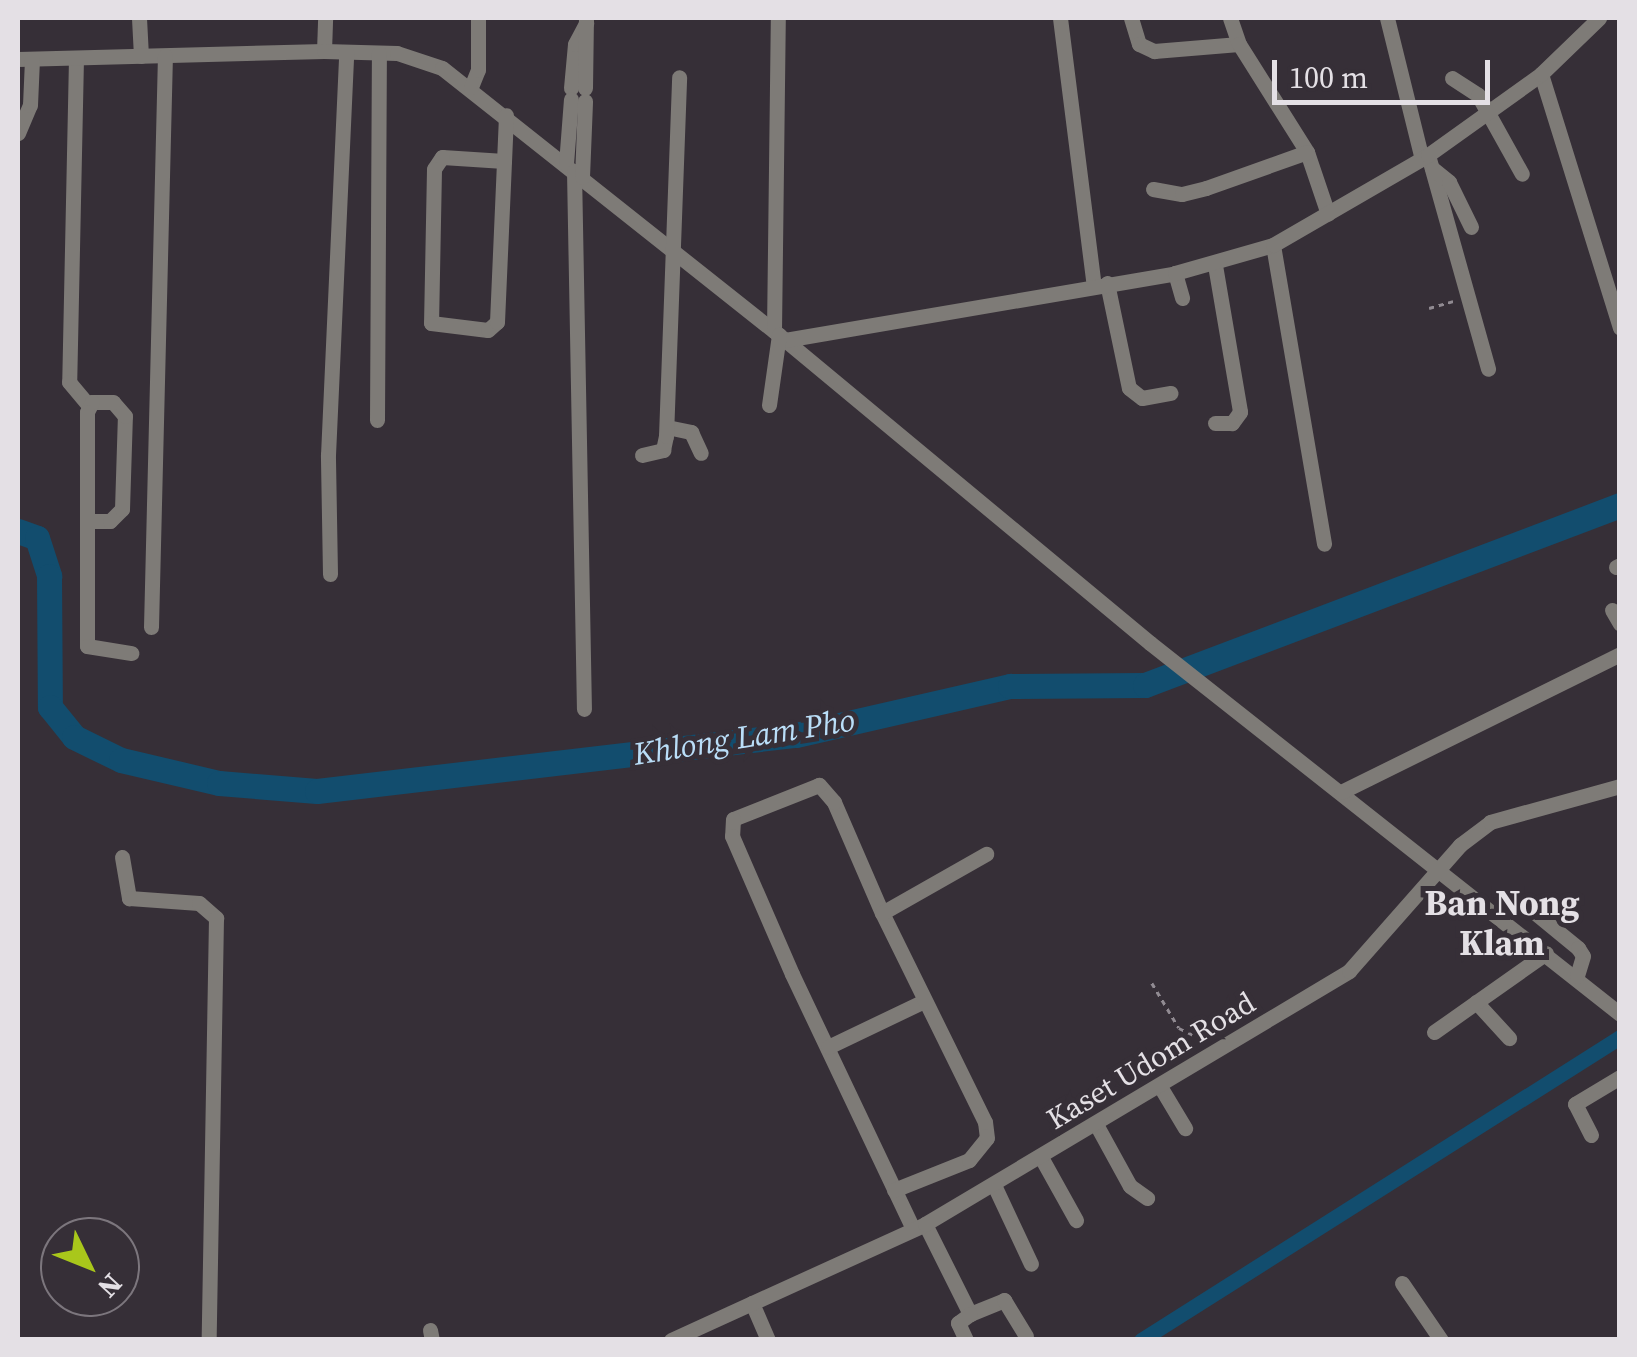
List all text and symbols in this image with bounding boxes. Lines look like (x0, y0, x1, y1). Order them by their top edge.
scale bar (1277, 40, 1494, 102)
text: 100 m (1289, 57, 1368, 98)
water label: Khlong Lam Pho (630, 701, 858, 773)
district label: Ban Nong Klam (1425, 882, 1579, 964)
street label: Kaset Udom Road (1040, 985, 1262, 1137)
north arrow (40, 1217, 140, 1317)
text: N (90, 1266, 131, 1307)

